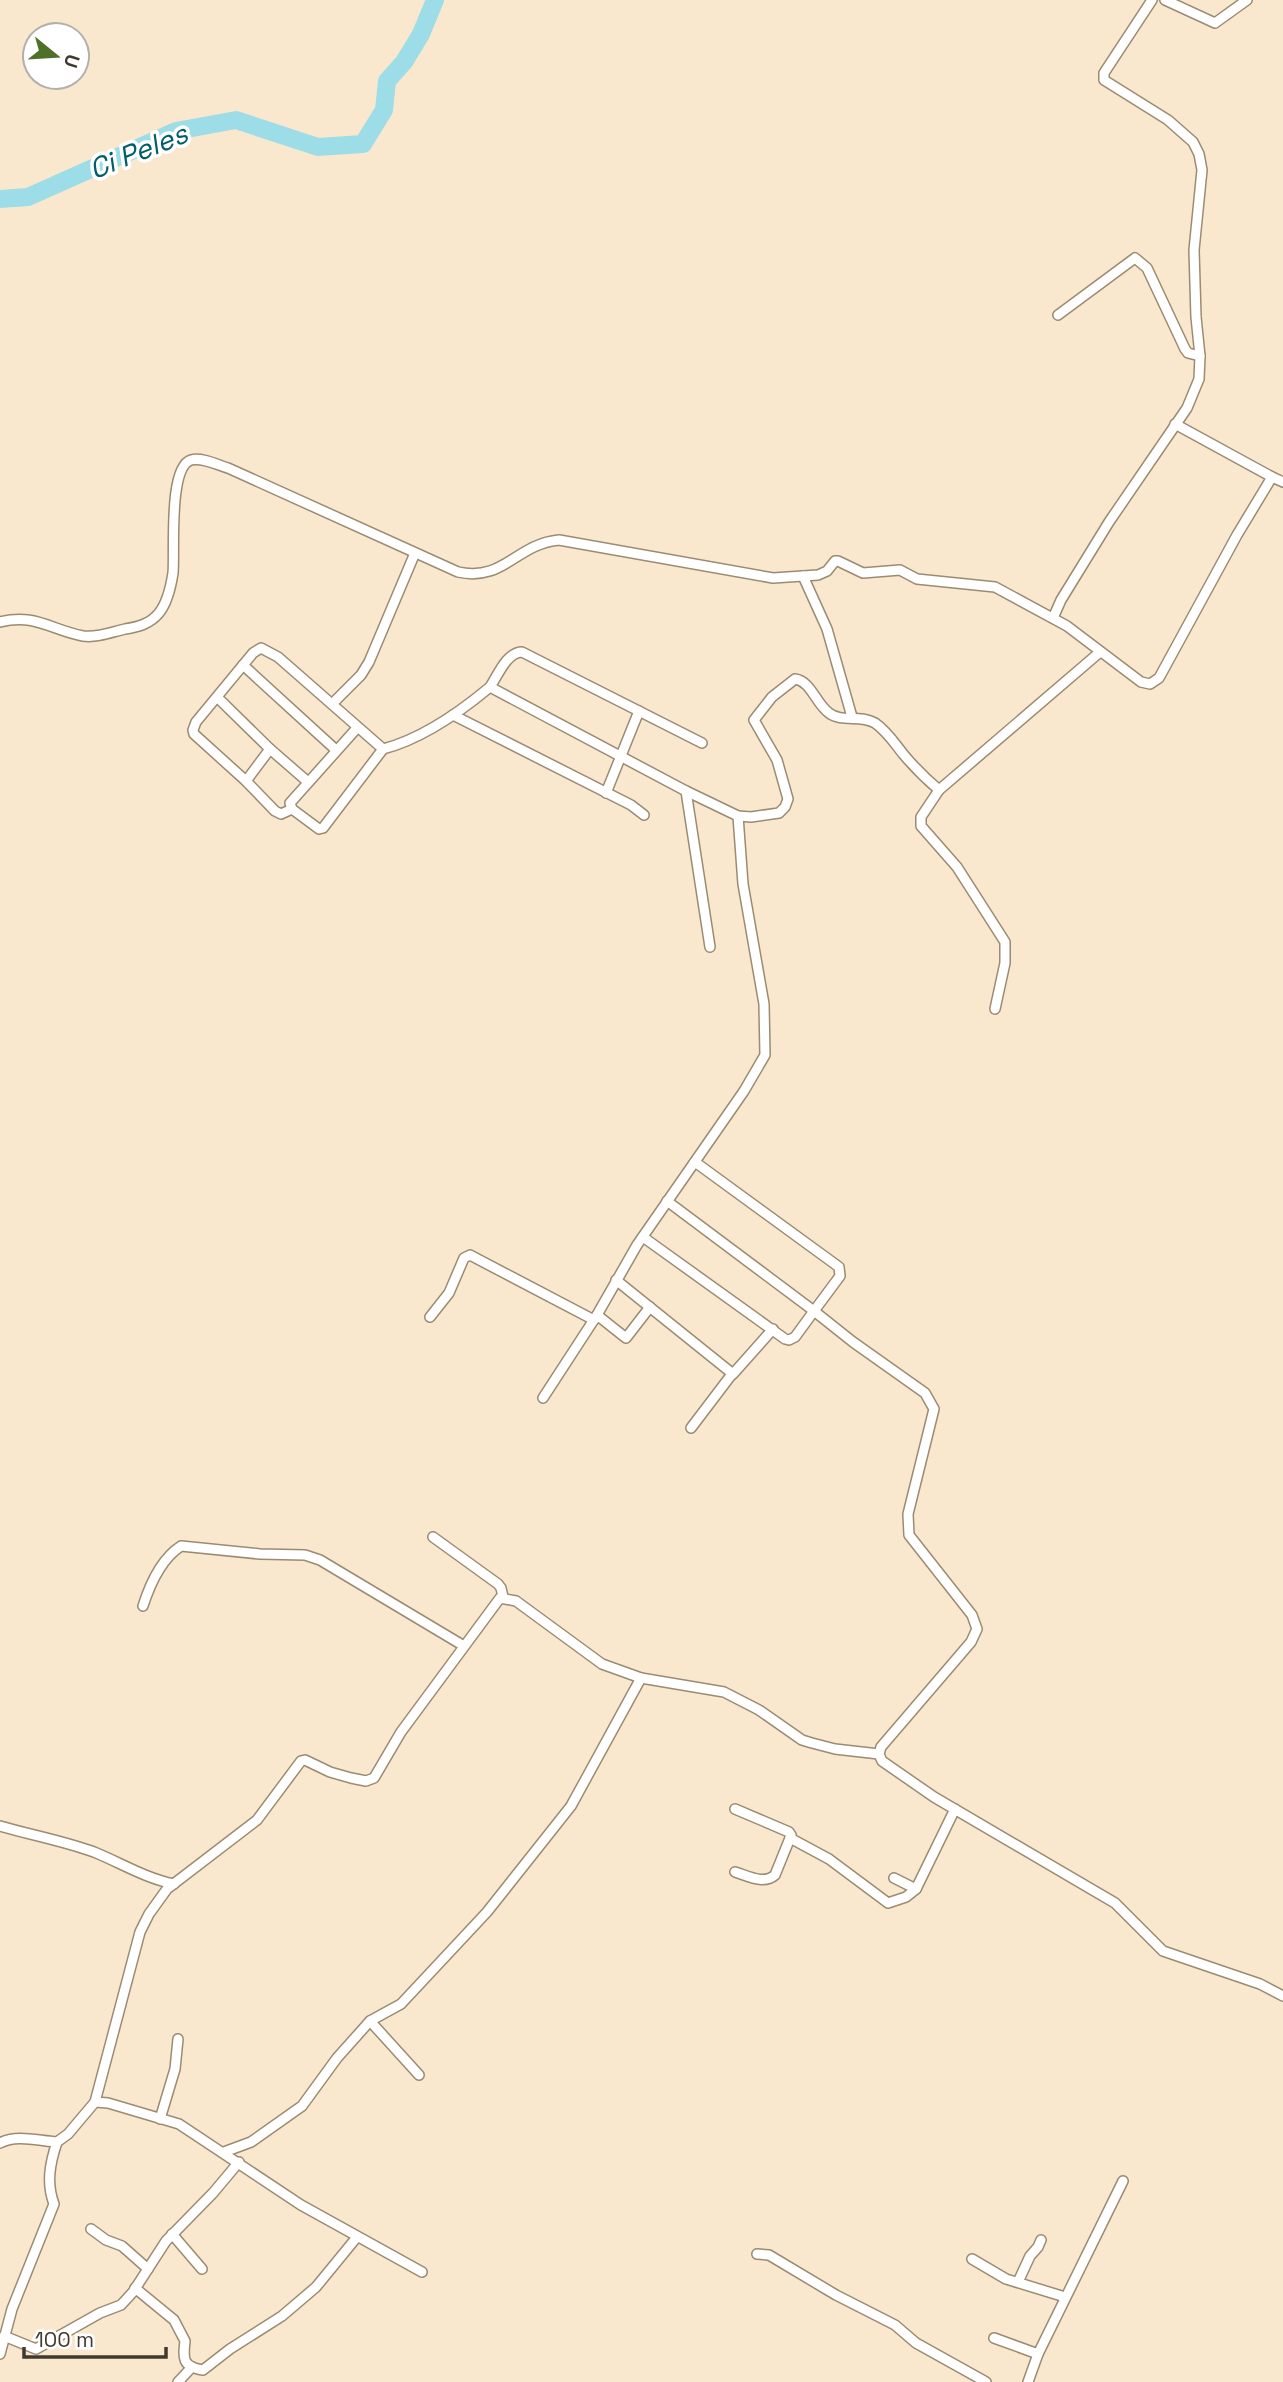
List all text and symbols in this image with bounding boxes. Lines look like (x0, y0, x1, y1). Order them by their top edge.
north arrow (21, 21, 91, 91)
text: U (58, 51, 86, 71)
water label: Ci Peles (83, 115, 194, 187)
scale bar (24, 2316, 166, 2360)
text: 100 m (35, 2326, 94, 2353)

